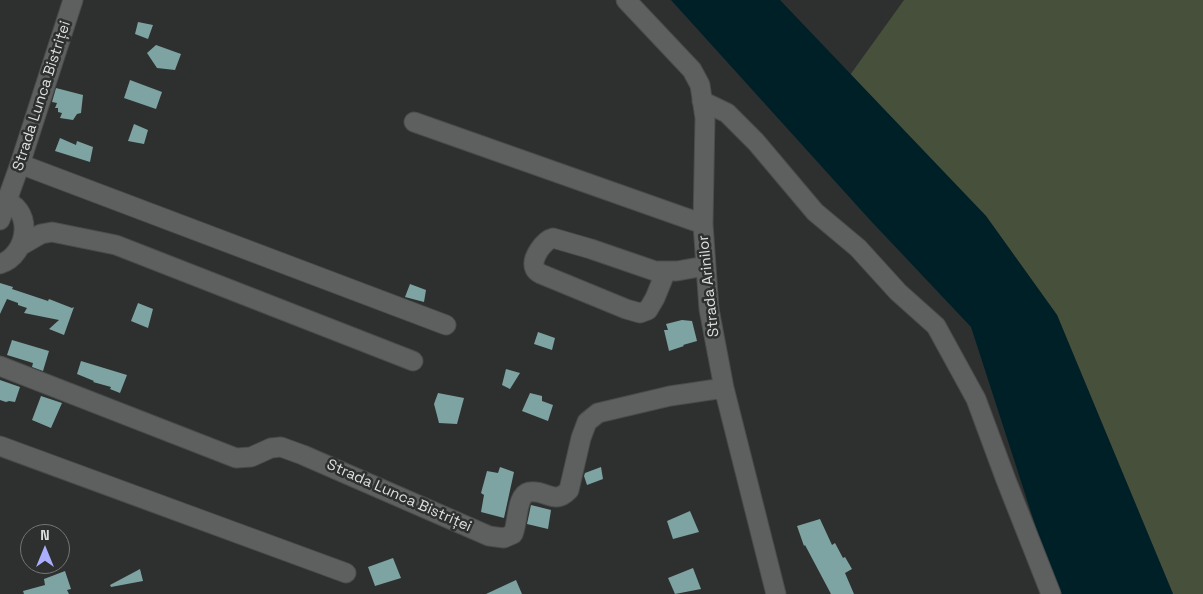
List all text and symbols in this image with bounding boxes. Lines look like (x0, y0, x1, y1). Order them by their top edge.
street label: Strada Lunca Bistriței (9, 19, 75, 173)
street label: Strada Arinilor (695, 234, 723, 338)
street label: Strada Lunca Bistriței (324, 456, 474, 536)
north arrow (20, 524, 70, 574)
text: N (40, 526, 50, 544)

